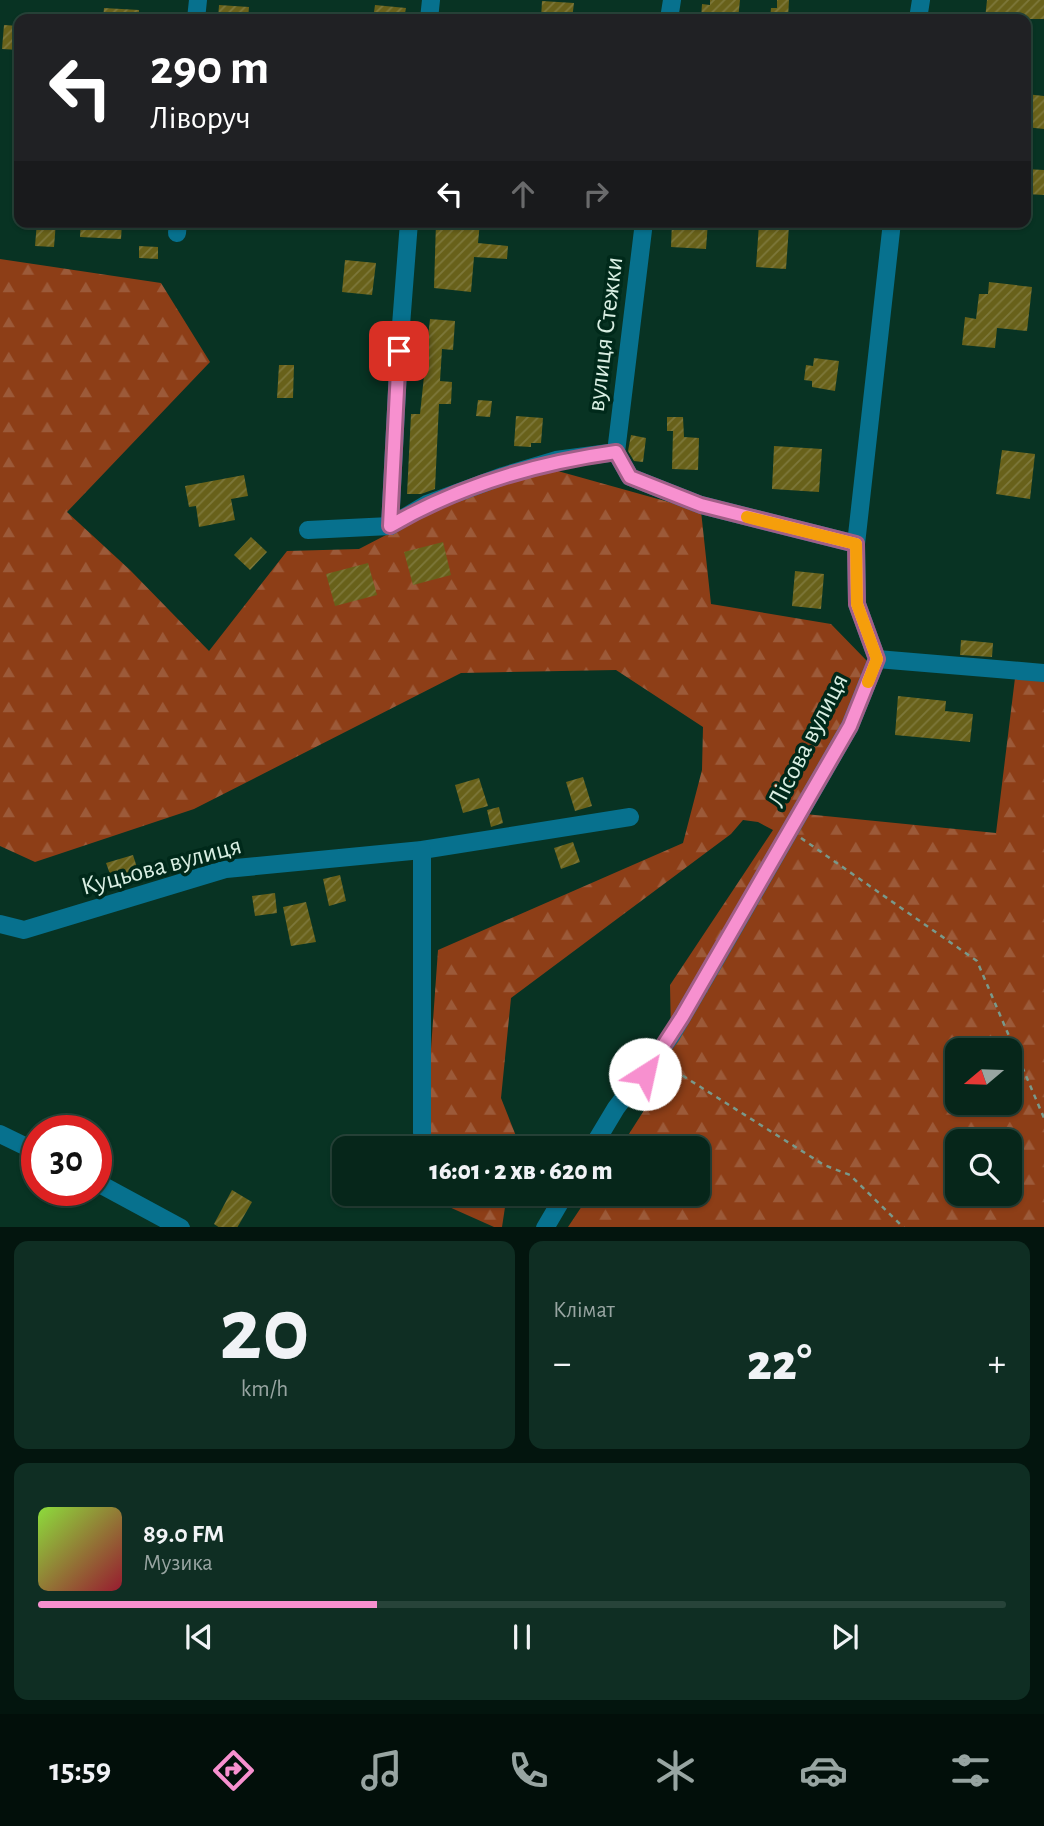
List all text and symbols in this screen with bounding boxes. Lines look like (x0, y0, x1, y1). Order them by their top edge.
icon: left (35, 42, 126, 133)
text: 290 m (150, 44, 269, 93)
text: Ліворуч (150, 102, 251, 134)
icon: left (431, 175, 469, 213)
icon: ahead (504, 175, 542, 213)
icon: right (577, 175, 615, 213)
street label: вулиця Стежки (583, 255, 627, 413)
pin (369, 321, 429, 381)
icon: arrive (380, 332, 418, 370)
street label: Лісова вулиця (763, 669, 853, 812)
street label: Куцьова вулиця (78, 832, 244, 900)
position arrow (608, 1037, 682, 1111)
north arrow (945, 1038, 1022, 1115)
map controls (945, 1038, 1022, 1206)
speed limit sign: 30 (21, 1115, 112, 1206)
button: search (945, 1129, 1022, 1206)
text: 16:01 · 2 хв · 620 m (429, 1158, 613, 1184)
text: 20 (219, 1285, 310, 1376)
text: Клімат (553, 1299, 615, 1322)
text: 22° (747, 1337, 812, 1389)
text: − (553, 1345, 571, 1383)
text: + (988, 1345, 1006, 1383)
text: km/h (241, 1378, 288, 1401)
text: 89.0 FM (143, 1521, 224, 1547)
text: Музика (143, 1552, 213, 1575)
icon: previous (180, 1618, 218, 1656)
icon: pause (503, 1618, 541, 1656)
icon: next (826, 1618, 864, 1656)
icon: directions (209, 1746, 258, 1795)
icon: music (357, 1746, 406, 1795)
icon: phone (504, 1746, 553, 1795)
icon: climate (651, 1746, 700, 1795)
icon: car (799, 1746, 848, 1795)
icon: filters (946, 1746, 995, 1795)
text: 15:59 (49, 1754, 111, 1786)

